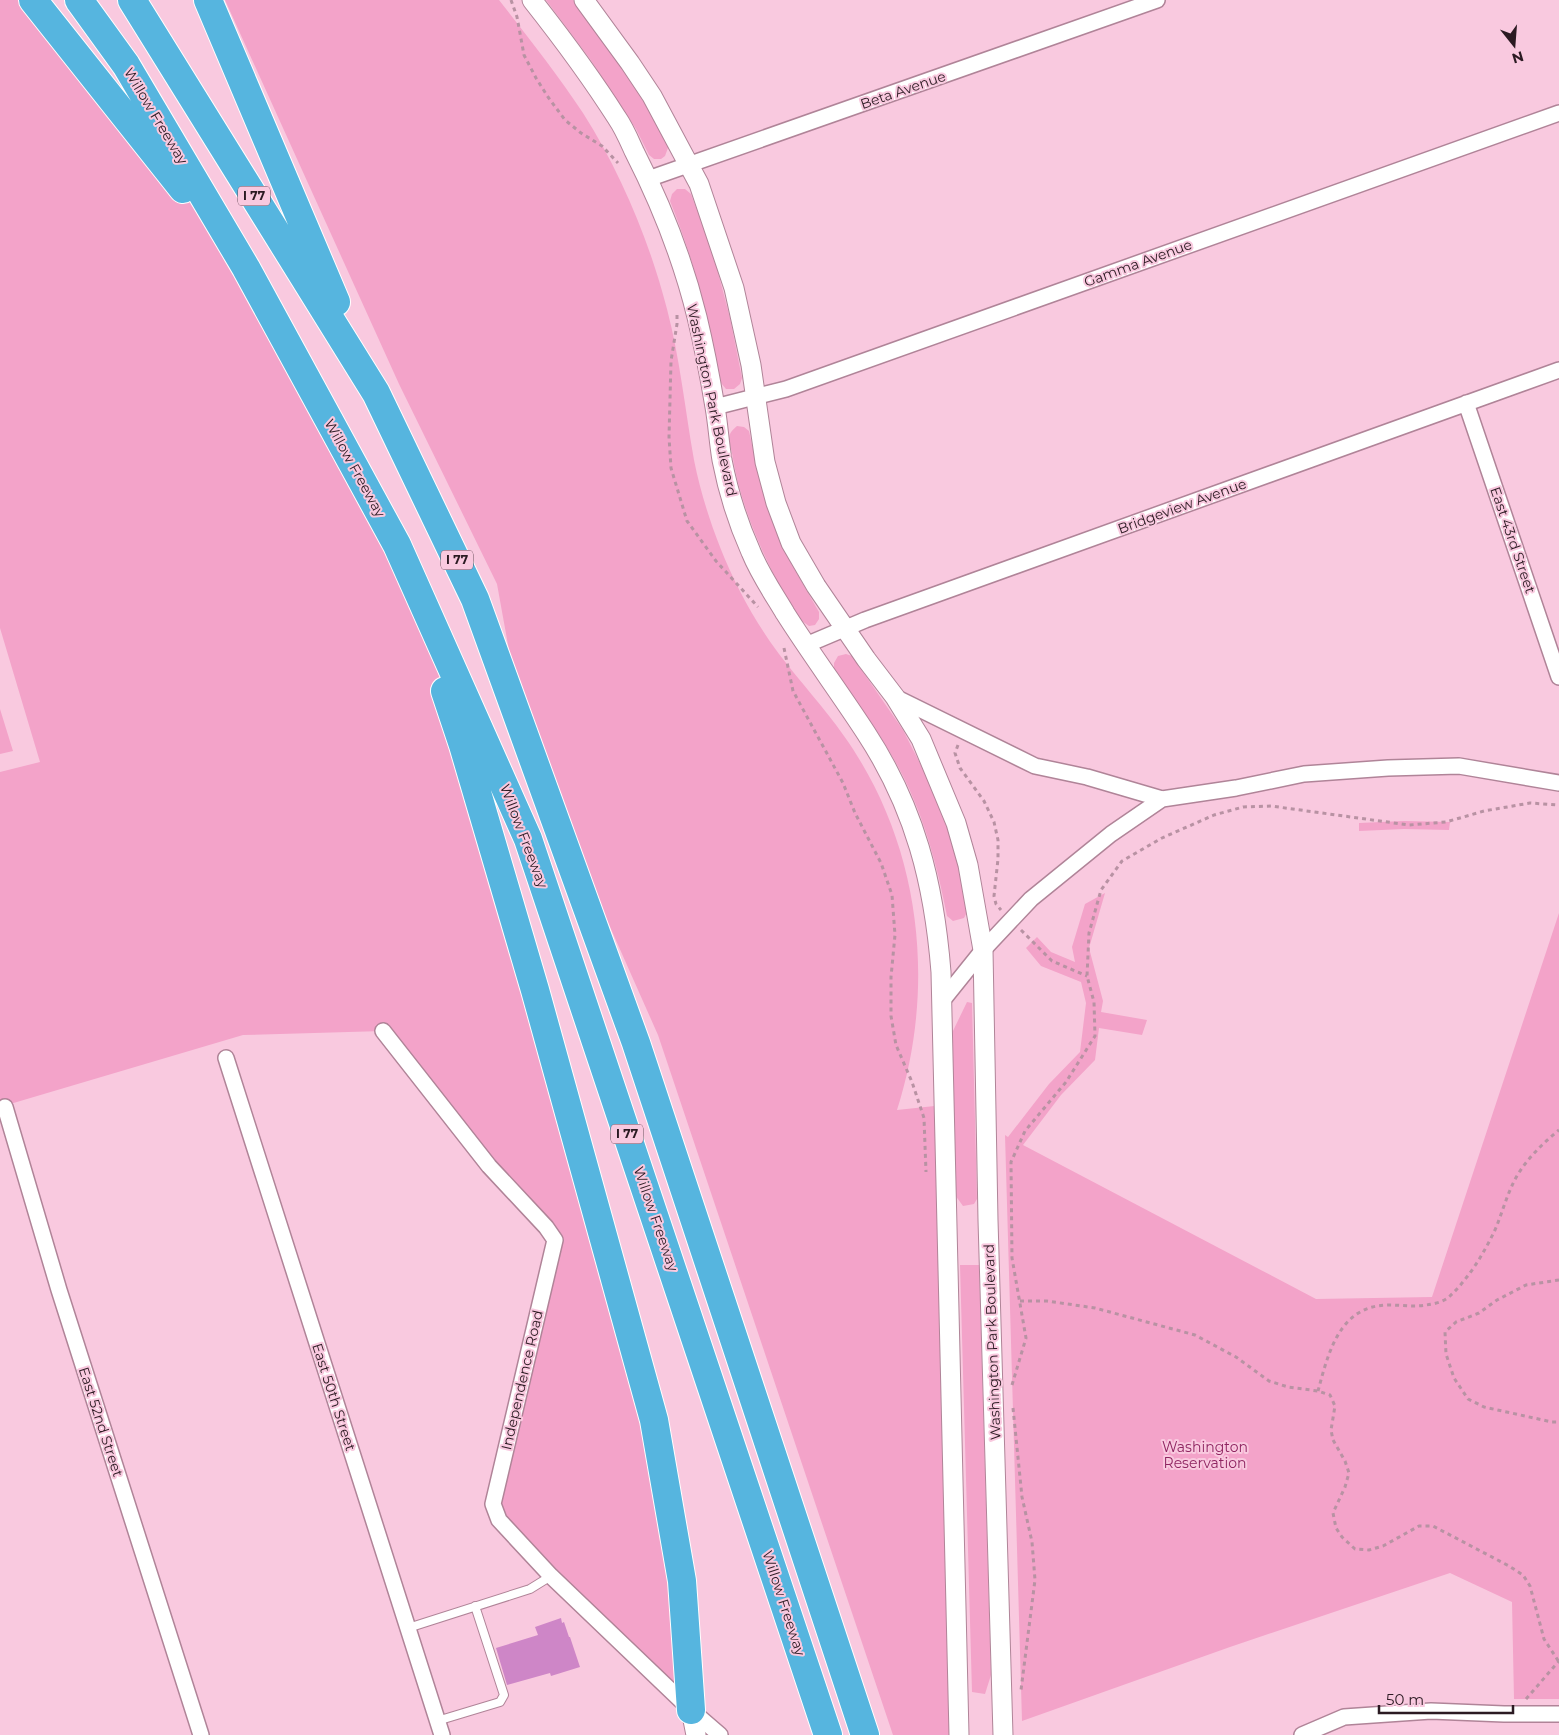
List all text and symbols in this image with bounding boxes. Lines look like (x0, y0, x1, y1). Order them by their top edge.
north arrow (1489, 20, 1539, 70)
text: N (1510, 47, 1526, 68)
street label: Willow Freeway (120, 64, 192, 168)
street label: Beta Avenue (858, 67, 948, 113)
road number: I 77 (238, 187, 270, 206)
street label: Gamma Avenue (1082, 235, 1194, 291)
street label: Washington Park Boulevard (683, 302, 741, 498)
street label: Willow Freeway (321, 416, 390, 521)
street label: Bridgeview Avenue (1115, 474, 1249, 538)
street label: East 43rd Street (1486, 484, 1540, 596)
road number: I 77 (441, 550, 473, 570)
street label: Willow Freeway (496, 782, 552, 891)
road number: I 77 (611, 1124, 643, 1144)
street label: Willow Freeway (630, 1164, 682, 1274)
street label: Washington Park Boulevard (980, 1244, 1004, 1440)
street label: Independence Road (497, 1308, 547, 1452)
street label: East 50th Street (308, 1341, 360, 1453)
street label: East 52nd Street (75, 1365, 127, 1480)
park label: Washington Reservation (1162, 1438, 1248, 1472)
street label: Willow Freeway (758, 1548, 810, 1658)
scale bar (1379, 1682, 1513, 1714)
text: 50 m (1386, 1690, 1424, 1709)

